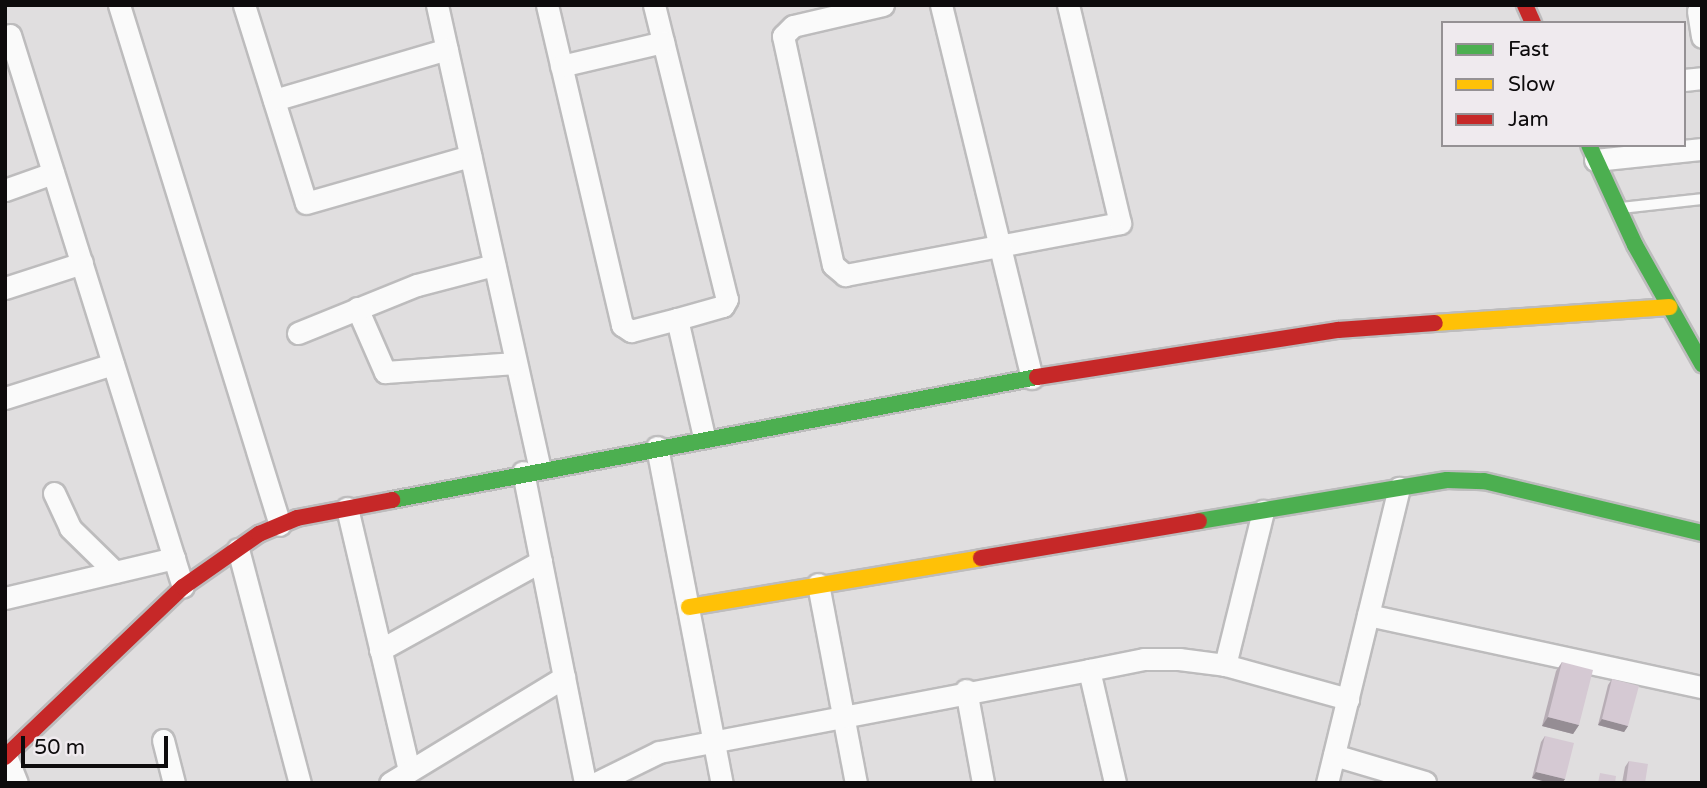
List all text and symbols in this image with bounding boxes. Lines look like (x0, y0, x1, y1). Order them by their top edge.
legend (1441, 21, 1686, 147)
text: Fast (1508, 37, 1549, 62)
text: Slow (1508, 72, 1555, 97)
text: Jam (1508, 107, 1549, 132)
scale bar (24, 722, 172, 766)
text: 50 m (34, 735, 85, 760)

